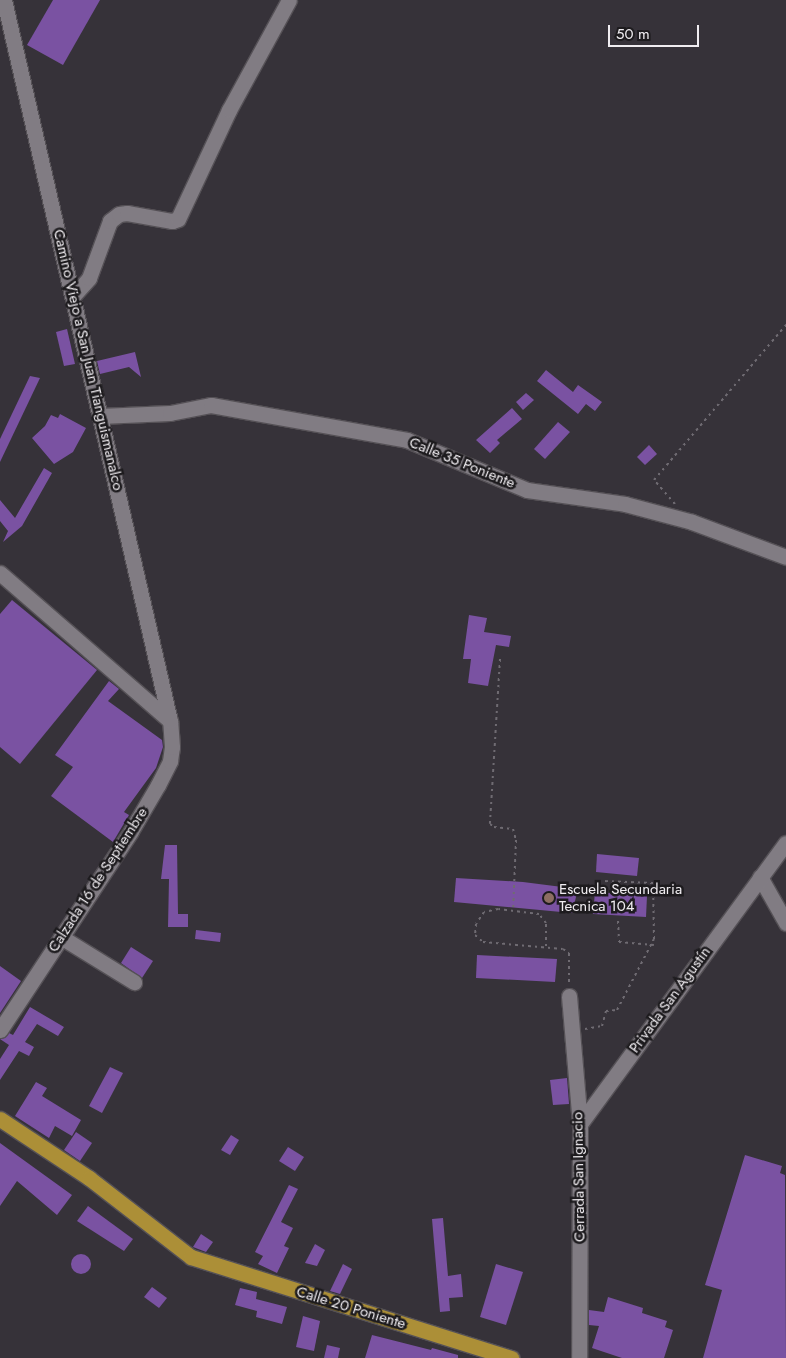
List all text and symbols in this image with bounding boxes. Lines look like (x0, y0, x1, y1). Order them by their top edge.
scale bar (611, 15, 702, 47)
text: 50 m (616, 23, 650, 45)
street label: Camino Viejo a San Juan Tianguismanalco (49, 228, 127, 492)
street label: Calle 35 Poniente (407, 434, 517, 492)
street label: Calzada 16 de Septiembre (45, 804, 151, 956)
place label: Escuela Secundaria Tecnica 104 (559, 880, 682, 915)
marker: Escuela Secundaria Tecnica 104 (543, 892, 555, 904)
street label: Privada San Agustín (626, 943, 714, 1057)
street label: Cerrada San Ignacio (569, 1112, 589, 1242)
street label: Calle 20 Poniente (294, 1283, 408, 1333)

